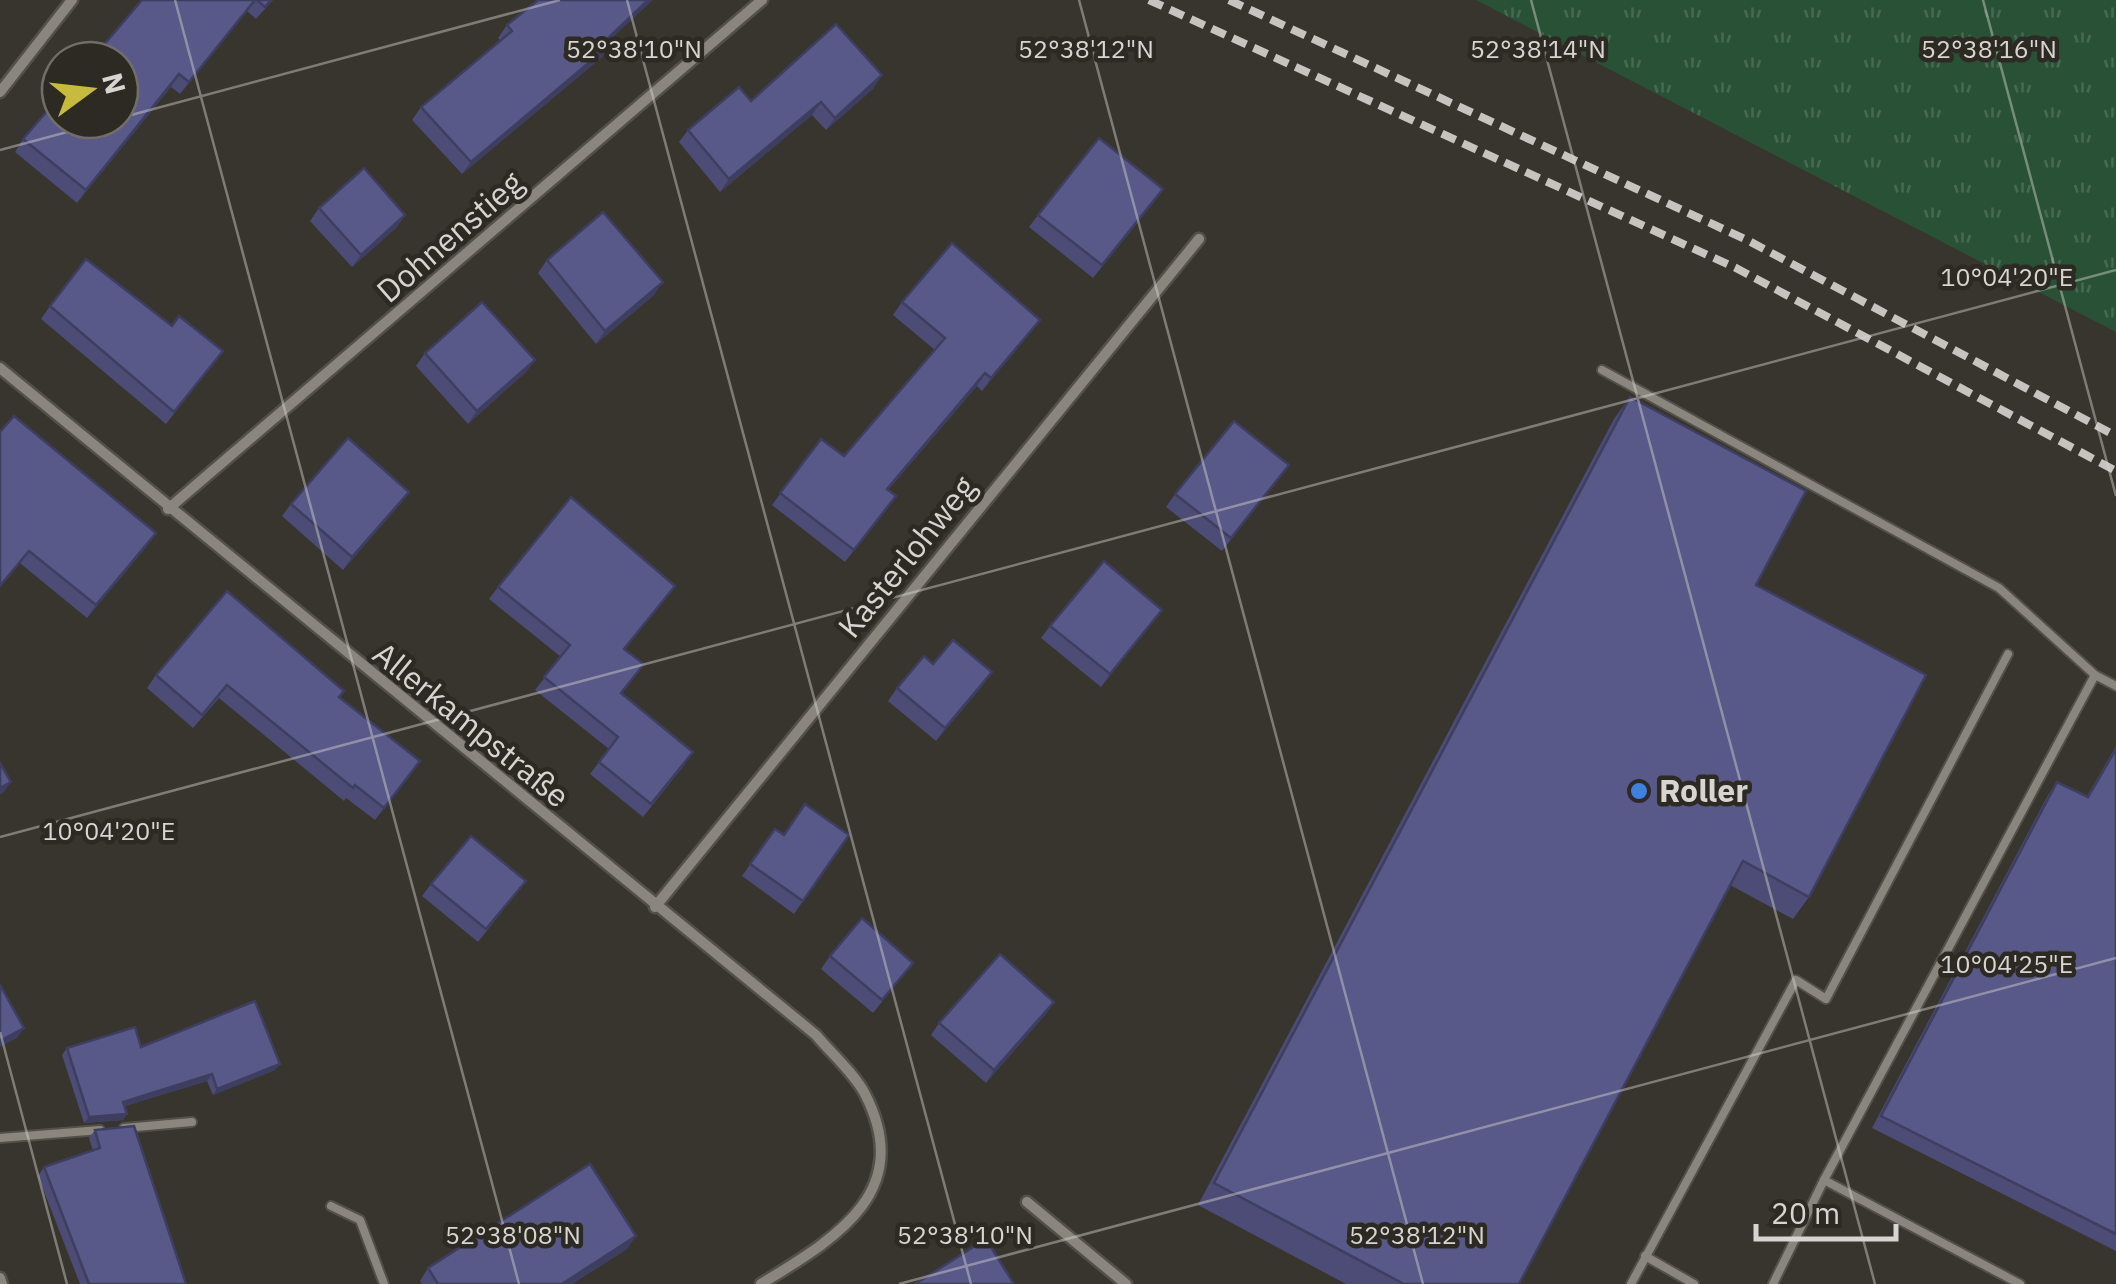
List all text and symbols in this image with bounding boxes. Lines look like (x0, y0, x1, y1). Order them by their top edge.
text: 52°38'10"N (566, 32, 702, 65)
text: 52°38'12"N (1018, 32, 1154, 65)
text: 52°38'14"N (1470, 32, 1606, 65)
text: 52°38'16"N (1921, 32, 2057, 65)
north arrow (40, 40, 140, 140)
text: N (94, 69, 135, 98)
street label: Dohnenstieg (367, 161, 531, 311)
text: 10°04'20"E (1941, 260, 2073, 293)
street label: Kasterlohweg (828, 467, 984, 646)
street label: Allerkampstraße (365, 632, 578, 816)
place label: Roller (1659, 769, 1748, 811)
marker: Roller (1628, 780, 1650, 802)
text: 10°04'20"E (43, 814, 175, 847)
text: 10°04'25"E (1941, 947, 2073, 980)
scale bar (1756, 1179, 1896, 1241)
text: 20 m (1771, 1193, 1840, 1232)
text: 52°38'08"N (445, 1218, 581, 1251)
text: 52°38'10"N (897, 1218, 1033, 1251)
text: 52°38'12"N (1349, 1218, 1485, 1251)

